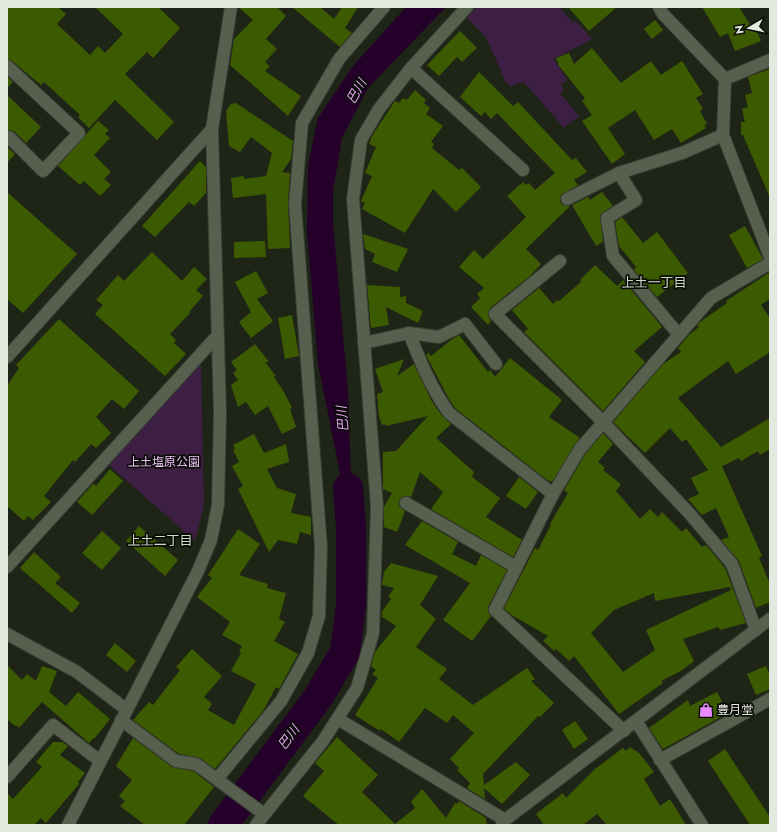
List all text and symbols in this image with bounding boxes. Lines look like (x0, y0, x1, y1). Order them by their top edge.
north arrow (729, 8, 769, 48)
text: N (731, 24, 748, 35)
water label: 巴川 (342, 74, 372, 107)
district label: 上土一丁目 (621, 273, 687, 292)
water label: 巴川 (332, 403, 353, 433)
park label: 上土塩原公園 (128, 453, 200, 471)
district label: 上土二丁目 (127, 531, 193, 550)
place label: 豊月堂 (717, 701, 753, 719)
shop icon: 豊月堂 (698, 702, 714, 718)
water label: 巴川 (273, 720, 305, 753)

